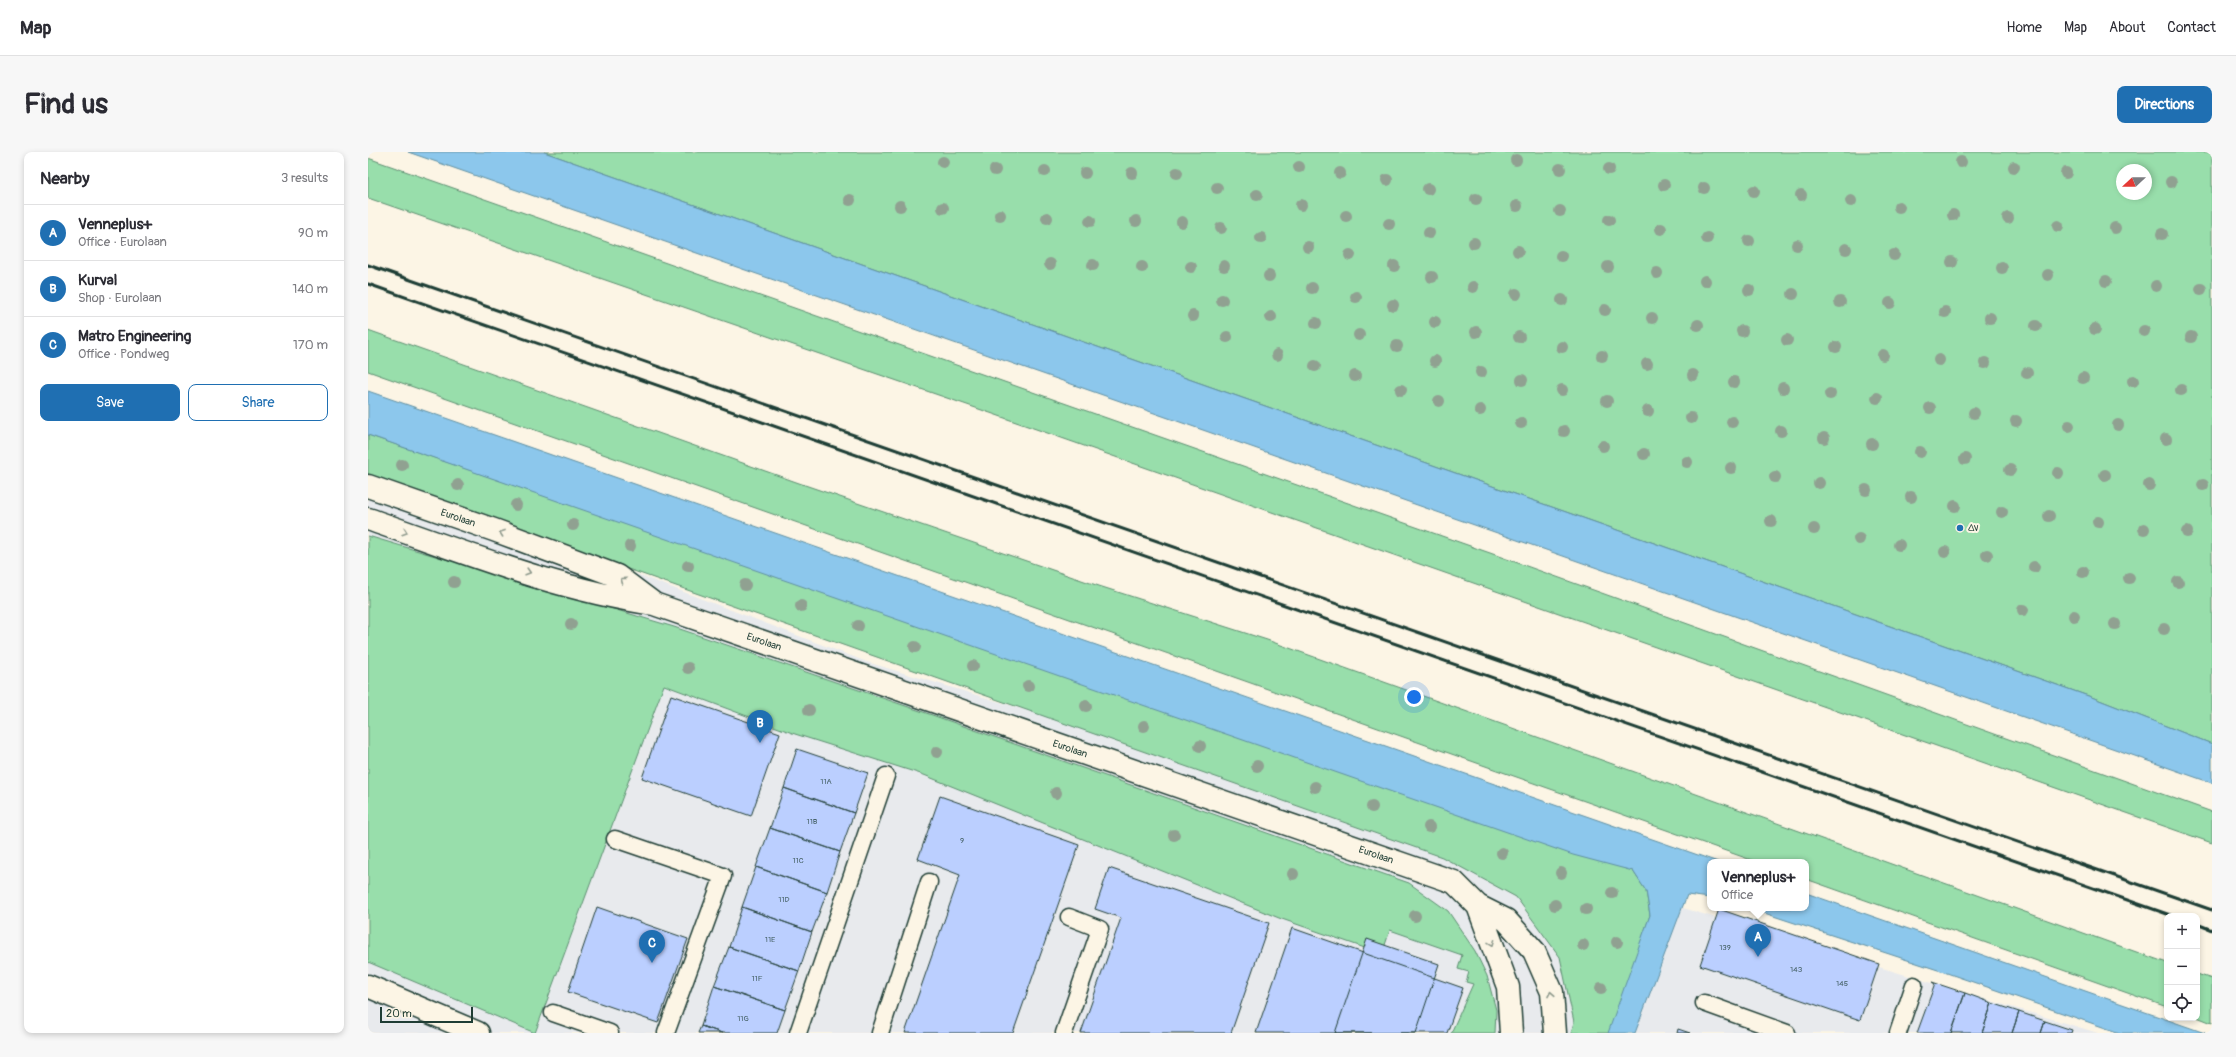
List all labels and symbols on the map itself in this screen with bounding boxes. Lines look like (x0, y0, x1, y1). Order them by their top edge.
north arrow (2116, 164, 2152, 200)
street label: Eurolaan (439, 506, 477, 530)
place label: ∆v (1968, 522, 1979, 534)
marker: ∆v (1955, 523, 1965, 533)
one-way arrow (401, 527, 408, 535)
one-way arrow (499, 529, 506, 538)
one-way arrow (524, 568, 531, 576)
one-way arrow (620, 578, 627, 585)
street label: Eurolaan (745, 630, 783, 654)
your location (1404, 687, 1424, 707)
pin: B (747, 710, 773, 743)
street label: Eurolaan (1051, 737, 1089, 761)
house number: 11A (820, 777, 832, 786)
house number: 11B (807, 817, 818, 826)
house number: 9 (960, 836, 964, 845)
street label: Eurolaan (1357, 843, 1395, 867)
house number: 11C (792, 856, 804, 865)
house number: 11D (778, 895, 790, 904)
pin: A (1745, 924, 1771, 957)
pin: C (639, 930, 665, 963)
house number: 11E (765, 935, 775, 944)
one-way arrow (1488, 939, 1496, 946)
house number: 139 (1719, 943, 1731, 952)
house number: 143 (1790, 965, 1803, 974)
house number: 11F (751, 974, 763, 983)
house number: 145 (1836, 979, 1848, 988)
one-way arrow (1548, 991, 1556, 998)
scale bar (380, 1005, 473, 1024)
house number: 11G (737, 1014, 749, 1023)

